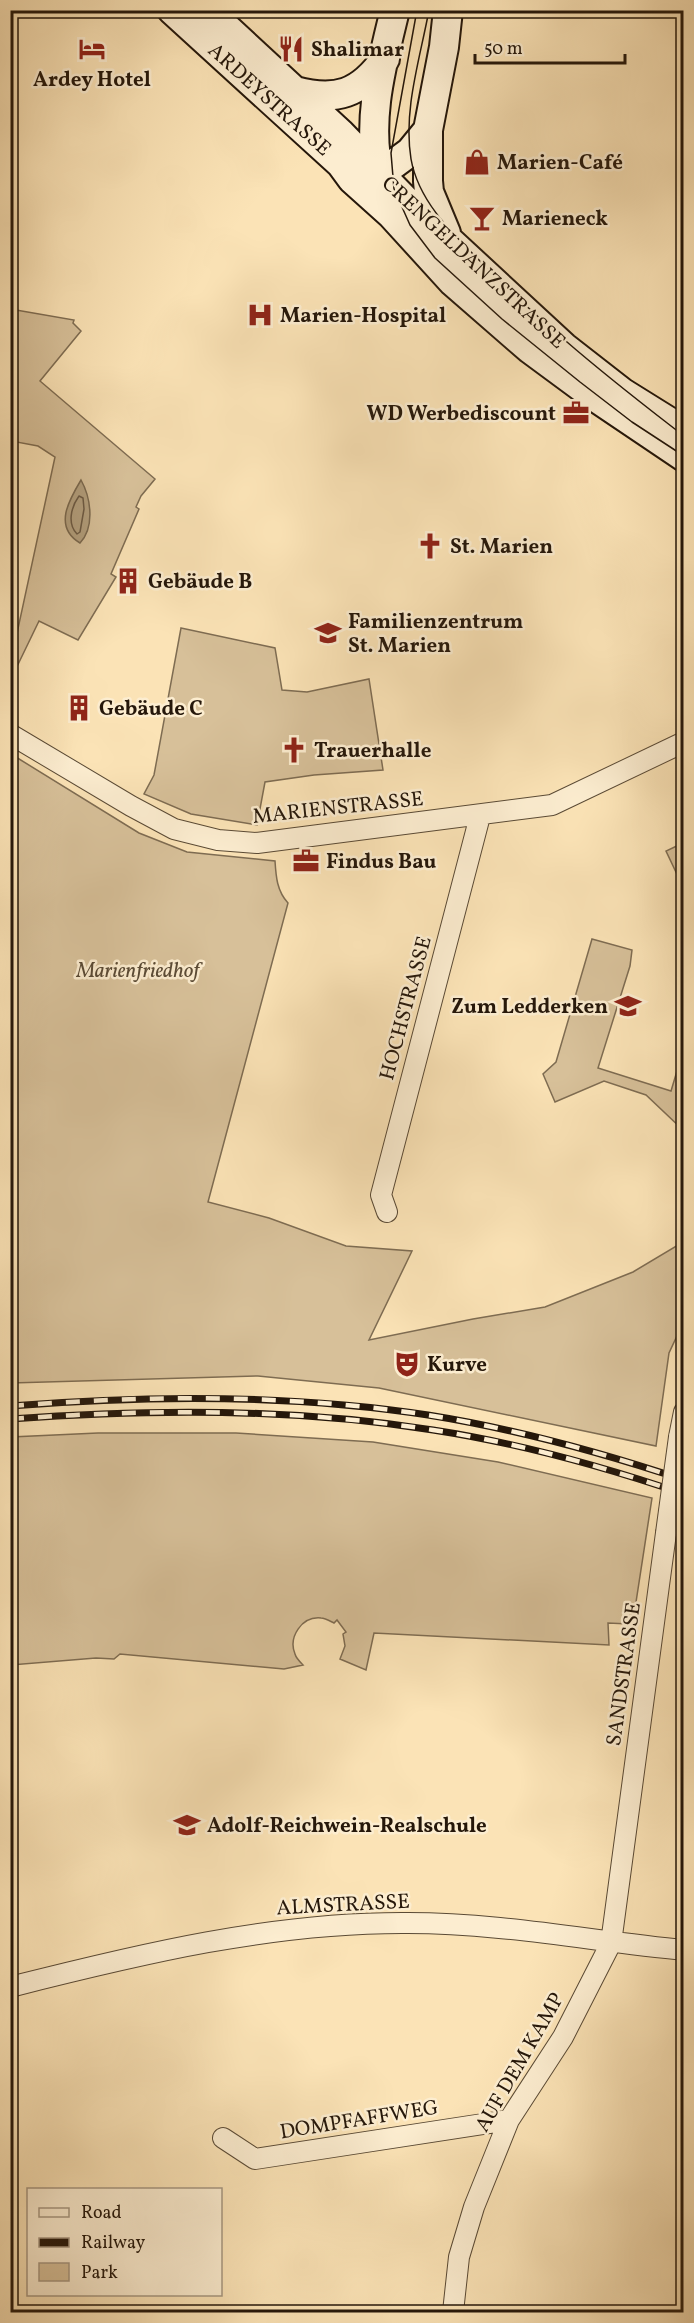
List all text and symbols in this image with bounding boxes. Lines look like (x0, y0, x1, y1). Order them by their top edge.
scale bar (475, 27, 625, 65)
hotel icon: Ardey Hotel (77, 34, 107, 64)
restaurant icon: Shalimar (276, 34, 306, 64)
place label: Shalimar (311, 36, 404, 65)
street label: ARDEYSTRASSE (201, 37, 337, 163)
text: 50 m (484, 37, 523, 62)
place label: Ardey Hotel (33, 66, 151, 95)
shop icon: Marien-Café (462, 147, 492, 177)
place label: Marien-Café (497, 149, 623, 178)
street label: CRENGELDANZSTRASSE (375, 170, 571, 356)
bar icon: Marieneck (467, 203, 497, 233)
place label: Marieneck (502, 205, 608, 234)
hospital icon: Marien-Hospital (245, 300, 275, 330)
place label: Marien-Hospital (280, 302, 446, 331)
office icon: WD Werbediscount (561, 398, 591, 428)
place label: WD Werbediscount (367, 400, 556, 429)
church icon: St. Marien (415, 531, 445, 561)
place label: St. Marien (450, 533, 553, 562)
building icon: Gebäude B (113, 566, 143, 596)
place label: Gebäude B (148, 568, 252, 597)
place label: Familienzentrum St. Marien (348, 608, 523, 661)
school or university icon: Familienzentrum St. Marien (313, 618, 343, 648)
building icon: Gebäude C (64, 693, 94, 723)
place label: Gebäude C (99, 695, 203, 724)
church icon: Trauerhalle (279, 735, 309, 765)
place label: Trauerhalle (314, 737, 431, 766)
street label: MARIENSTRASSE (251, 785, 425, 832)
office icon: Findus Bau (291, 846, 321, 876)
place label: Findus Bau (326, 848, 437, 877)
street label: HOCHSTRASSE (373, 933, 440, 1084)
park label: Marienfriedhof (76, 957, 203, 986)
school or university icon: Zum Ledderken (613, 991, 643, 1021)
place label: Zum Ledderken (451, 993, 608, 1022)
theatre icon: Kurve (392, 1349, 422, 1379)
place label: Kurve (427, 1351, 487, 1380)
street label: SANDSTRASSE (600, 1601, 649, 1748)
school or university icon: Adolf-Reichwein-Realschule (172, 1810, 202, 1840)
place label: Adolf-Reichwein-Realschule (207, 1812, 487, 1841)
street label: ALMSTRASSE (276, 1888, 411, 1923)
street label: AUF DEM KAMP (469, 1988, 572, 2138)
street label: DOMPFAFFWEG (278, 2094, 441, 2147)
legend (27, 2188, 222, 2296)
text: Road (81, 2201, 122, 2226)
text: Railway (81, 2231, 145, 2256)
text: Park (81, 2261, 118, 2286)

